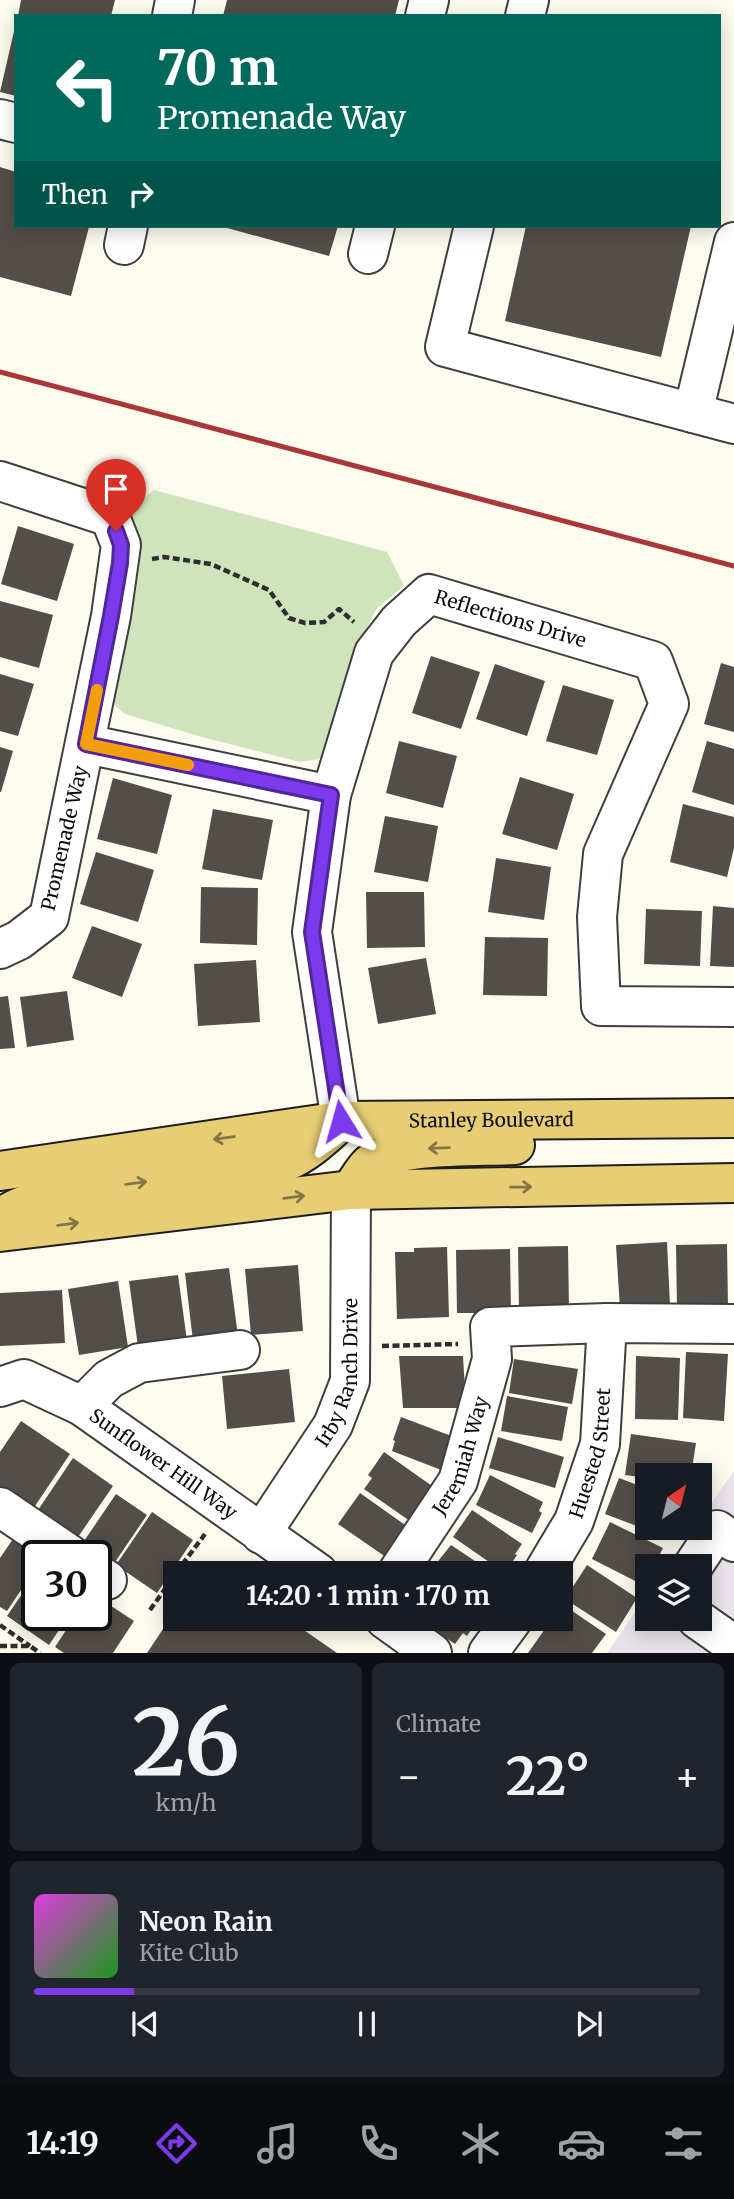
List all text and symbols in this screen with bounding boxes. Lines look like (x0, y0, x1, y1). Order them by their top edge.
text: 70 m (157, 37, 278, 98)
icon: left (42, 42, 133, 133)
text: Promenade Way (157, 98, 406, 138)
icon: right (122, 175, 160, 213)
text: Then (42, 178, 108, 211)
pin (86, 459, 146, 531)
icon: arrive (97, 470, 135, 508)
street label: Reflections Drive (432, 584, 589, 652)
street label: Promenade Way (36, 763, 92, 913)
position arrow (304, 1084, 378, 1158)
street label: Stanley Boulevard (409, 1107, 574, 1132)
one-way arrow (214, 1131, 236, 1144)
one-way arrow (427, 1142, 450, 1155)
one-way arrow (124, 1176, 147, 1189)
one-way arrow (509, 1180, 532, 1194)
one-way arrow (282, 1191, 304, 1204)
one-way arrow (56, 1218, 79, 1231)
street label: Irby Ranch Drive (310, 1298, 362, 1451)
street label: Huested Street (564, 1387, 615, 1521)
street label: Jeremiah Way (426, 1394, 493, 1520)
street label: Sunflower Hill Way (85, 1403, 242, 1524)
north arrow (635, 1463, 712, 1540)
map controls (635, 1463, 712, 1631)
speed limit sign: 30 (21, 1540, 112, 1631)
button: layers (635, 1554, 712, 1631)
text: 14:20 · 1 min · 170 m (246, 1579, 490, 1612)
text: 26 (132, 1685, 240, 1800)
text: Climate (396, 1709, 481, 1738)
text: 22° (506, 1744, 590, 1809)
text: − (396, 1753, 421, 1800)
text: + (675, 1753, 700, 1800)
text: km/h (156, 1788, 216, 1817)
text: Neon Rain (139, 1905, 273, 1938)
text: Kite Club (139, 1938, 238, 1967)
icon: previous (126, 2005, 164, 2043)
icon: pause (348, 2005, 386, 2043)
icon: next (570, 2005, 608, 2043)
icon: directions (152, 2119, 201, 2168)
icon: music (253, 2119, 302, 2168)
icon: phone (354, 2119, 403, 2168)
icon: climate (456, 2119, 505, 2168)
icon: car (557, 2119, 606, 2168)
icon: filters (659, 2119, 708, 2168)
text: 14:19 (26, 2123, 99, 2163)

